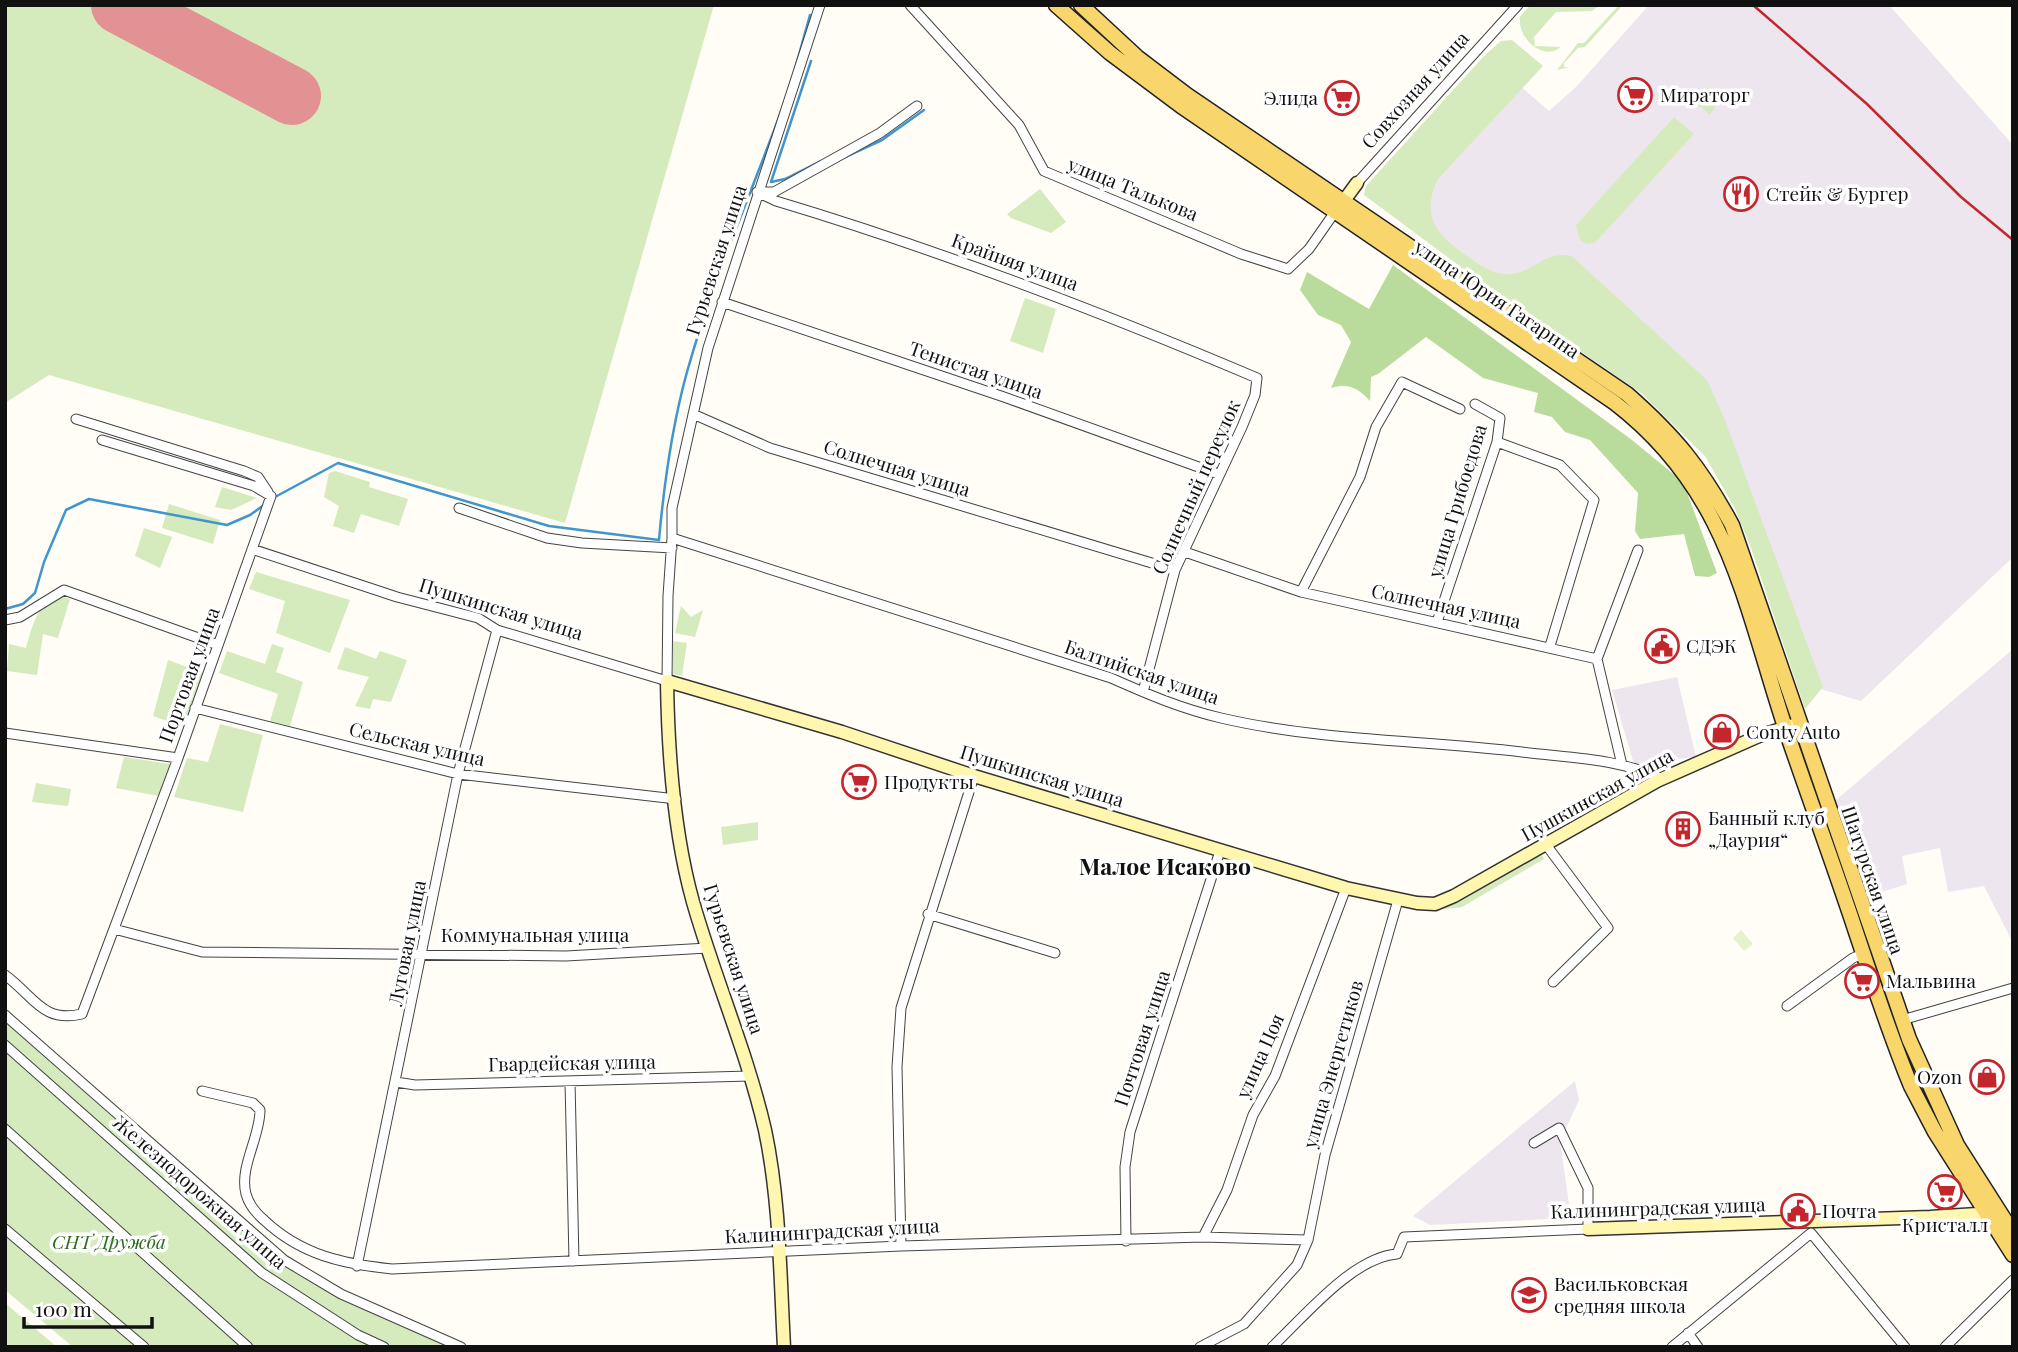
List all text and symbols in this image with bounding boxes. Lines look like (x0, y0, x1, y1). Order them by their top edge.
street label: Совхозная улица (1355, 25, 1474, 154)
supermarket icon: Мираторг (1616, 76, 1654, 114)
supermarket icon: Элида (1323, 79, 1361, 117)
place label: Мираторг (1660, 81, 1750, 107)
place label: Элида (1263, 84, 1319, 110)
street label: улица Талькова (1063, 150, 1203, 226)
restaurant icon: Стейк & Бургер (1722, 175, 1760, 213)
place label: Стейк & Бургер (1766, 180, 1909, 206)
street label: Гурьевская улица (679, 181, 752, 338)
street label: Крайняя улица (948, 226, 1083, 296)
street label: улица Юрия Гагарина (1409, 232, 1586, 364)
street label: Тенистая улица (906, 334, 1047, 404)
street label: Солнечный переулок (1145, 395, 1245, 578)
street label: улица Грибоедова (1420, 420, 1492, 582)
street label: Солнечная улица (821, 432, 974, 502)
street label: Пушкинская улица (416, 571, 587, 645)
street label: Солнечная улица (1369, 576, 1524, 634)
street label: Портовая улица (151, 603, 225, 746)
public building icon: СДЭК (1643, 627, 1681, 665)
street label: Балтийская улица (1062, 632, 1223, 710)
place label: СДЭК (1686, 632, 1737, 658)
shop icon: Conty Auto (1703, 713, 1741, 751)
street label: Сельская улица (347, 715, 488, 771)
place label: Conty Auto (1746, 718, 1840, 744)
street label: Пушкинская улица (957, 738, 1128, 812)
street label: Пушкинская улица (1516, 741, 1678, 847)
supermarket icon: Продукты (840, 763, 878, 801)
place label: Продукты (884, 768, 974, 794)
street label: Шатурская улица (1836, 802, 1912, 958)
place label: Банный клуб „Даурия“ (1708, 804, 1825, 852)
building icon: Банный клуб „Даурия“ (1664, 810, 1702, 848)
district label: Малое Исаково (1079, 850, 1251, 881)
street label: Луговая улица (381, 877, 431, 1009)
street label: Гурьевская улица (698, 880, 772, 1038)
street label: Коммунальная улица (441, 921, 630, 947)
supermarket icon: Мальвина (1843, 962, 1881, 1000)
street label: Почтовая улица (1107, 966, 1175, 1109)
place label: Мальвина (1886, 967, 1976, 993)
street label: улица Энергетиков (1295, 977, 1368, 1152)
street label: улица Цоя (1228, 1009, 1289, 1103)
street label: Гвардейская улица (488, 1048, 657, 1076)
shop icon: Ozon (1968, 1058, 2006, 1096)
place label: Ozon (1917, 1063, 1963, 1089)
street label: Железнодорожная улица (108, 1109, 293, 1274)
supermarket icon: Кристалл (1926, 1173, 1964, 1211)
street label: Калининградская улица (1550, 1190, 1766, 1224)
public building icon: Почта (1779, 1192, 1817, 1230)
place label: Почта (1822, 1197, 1877, 1223)
street label: Калининградская улица (724, 1211, 941, 1249)
place label: Кристалл (1902, 1211, 1988, 1237)
park label: СНТ Дружба (52, 1228, 166, 1254)
place label: Васильковская средняя школа (1554, 1270, 1688, 1318)
school or university icon: Васильковская средняя школа (1510, 1276, 1548, 1314)
scale bar (24, 1286, 152, 1330)
text: 100 m (35, 1294, 92, 1322)

